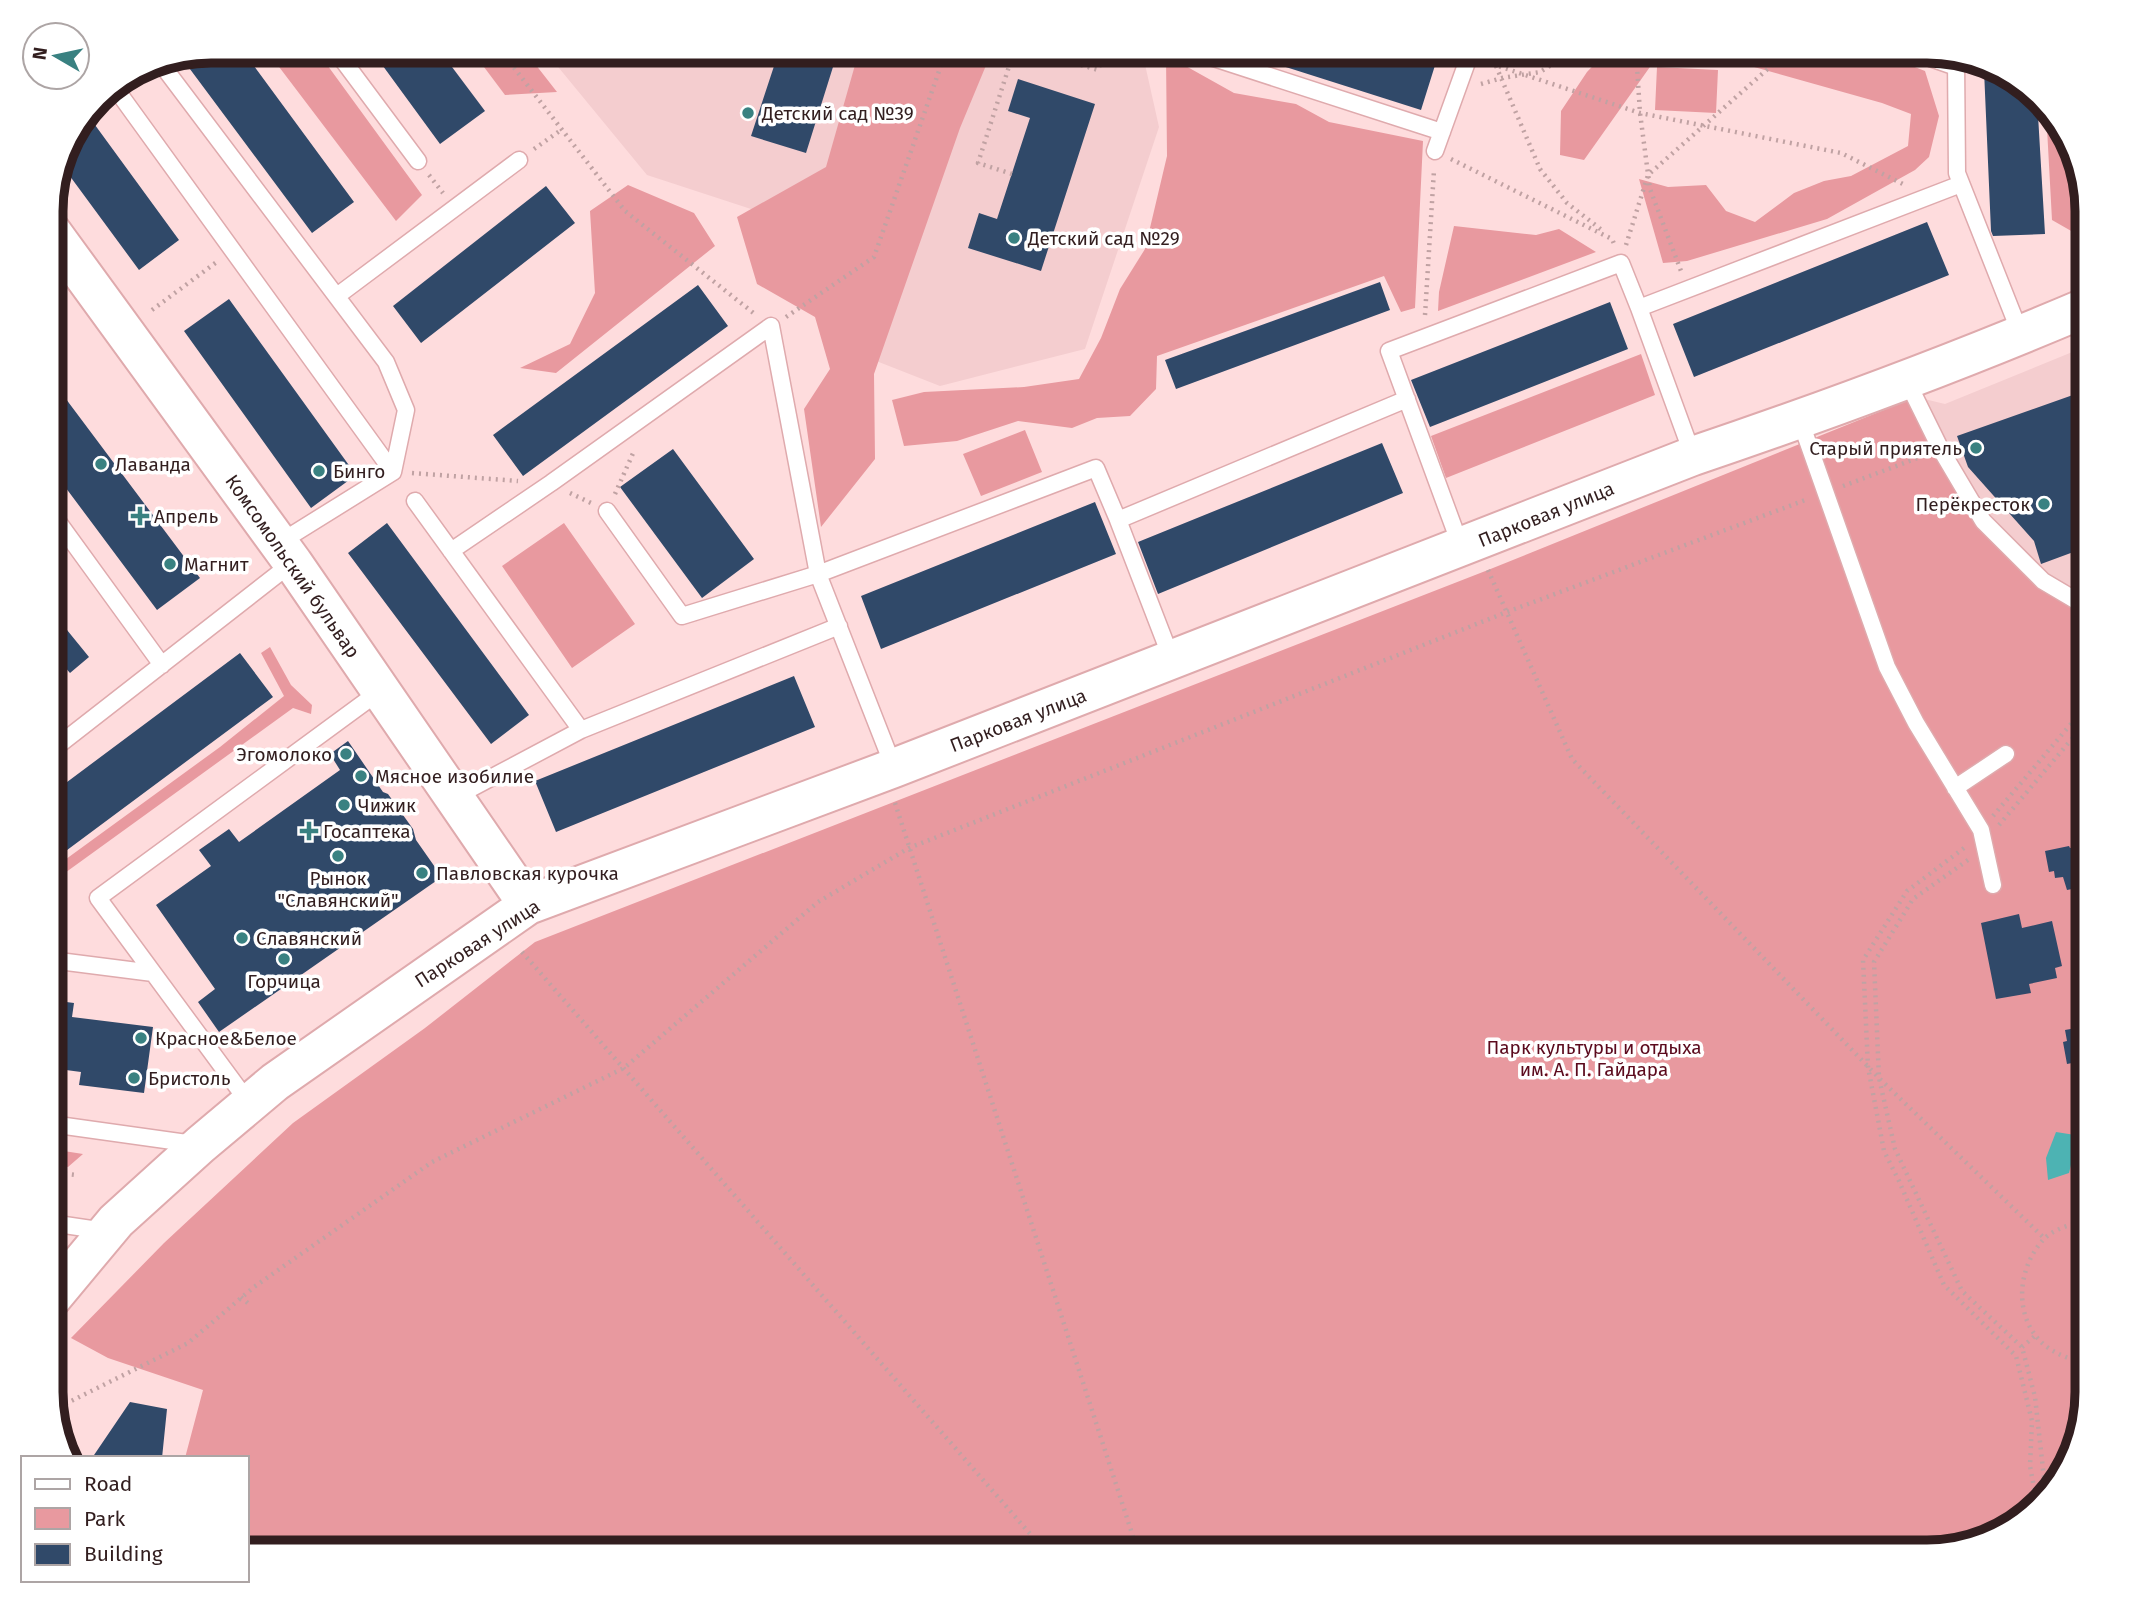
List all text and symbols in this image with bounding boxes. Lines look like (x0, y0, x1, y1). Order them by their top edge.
north arrow (21, 21, 91, 91)
text: N (27, 45, 52, 61)
place label: Детский сад №39 (761, 102, 914, 125)
marker: Детский сад №39 (740, 105, 756, 121)
place label: Детский сад №29 (1027, 227, 1180, 250)
marker: Детский сад №29 (1006, 230, 1022, 246)
place label: Старый приятель (1809, 437, 1962, 460)
marker: Старый приятель (1968, 440, 1984, 456)
place label: Лаванда (115, 453, 191, 476)
marker: Лаванда (93, 456, 109, 472)
place label: Бинго (333, 460, 385, 483)
marker: Бинго (311, 463, 327, 479)
street label: Комсомольский бульвар (220, 470, 365, 662)
street label: Парковая улица (1475, 477, 1618, 552)
place label: Перёкресток (1916, 493, 2030, 516)
marker: Перёкресток (2036, 496, 2052, 512)
place label: Апрель (154, 505, 218, 528)
marker: Апрель (132, 508, 148, 524)
place label: Магнит (184, 553, 249, 576)
marker: Магнит (162, 556, 178, 572)
street label: Парковая улица (947, 684, 1090, 757)
place label: Эгомолоко (237, 743, 332, 766)
marker: Эгомолоко (338, 746, 354, 762)
place label: Мясное изобилие (375, 765, 534, 788)
marker: Мясное изобилие (353, 768, 369, 784)
place label: Чижик (358, 794, 416, 817)
marker: Чижик (336, 797, 352, 813)
place label: Госаптека (323, 820, 411, 843)
marker: Госаптека (301, 823, 317, 839)
marker: Рынок "Славянский" (330, 848, 346, 864)
place label: Павловская курочка (436, 862, 619, 885)
marker: Павловская курочка (414, 865, 430, 881)
place label: Рынок "Славянский" (277, 867, 399, 912)
street label: Парковая улица (410, 894, 544, 992)
place label: Славянский (256, 927, 362, 950)
marker: Славянский (234, 930, 250, 946)
marker: Горчица (276, 951, 292, 967)
place label: Горчица (247, 970, 321, 993)
place label: Красное&Белое (155, 1027, 297, 1050)
marker: Красное&Белое (133, 1030, 149, 1046)
park label: Парк культуры и отдыха им. А. П. Гайдара (1486, 1036, 1702, 1081)
place label: Бристоль (148, 1067, 231, 1090)
marker: Бристоль (126, 1070, 142, 1086)
legend (21, 1456, 248, 1582)
text: Road (84, 1471, 132, 1497)
text: Park (84, 1506, 126, 1532)
text: Building (84, 1541, 163, 1567)

